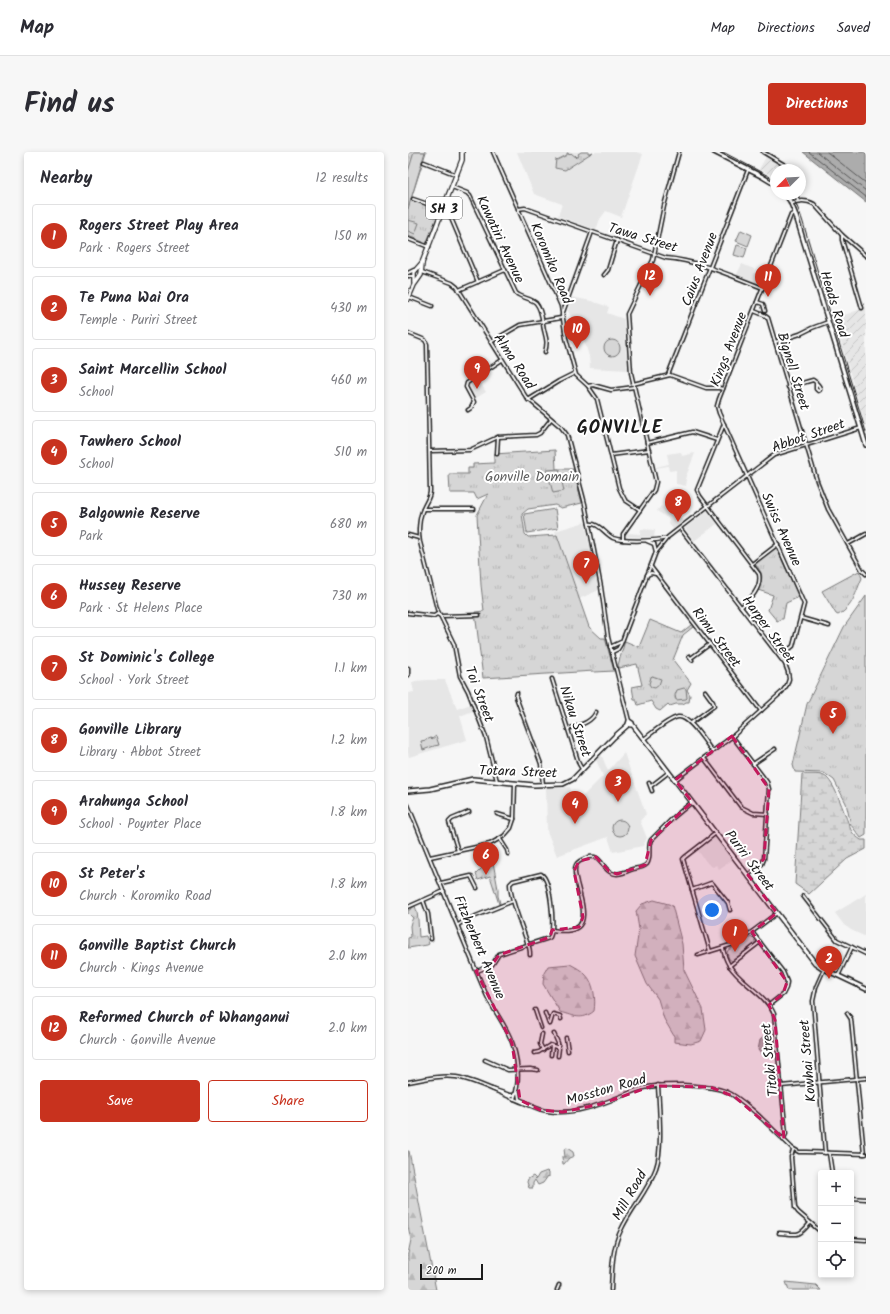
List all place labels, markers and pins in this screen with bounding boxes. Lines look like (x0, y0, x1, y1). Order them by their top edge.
pin: 12 (637, 263, 663, 296)
pin: 11 (755, 264, 781, 297)
pin: 10 (564, 316, 590, 349)
pin: 9 (464, 356, 490, 389)
pin: 8 (665, 489, 691, 522)
pin: 7 (573, 551, 599, 584)
pin: 5 (820, 701, 846, 734)
pin: 3 (605, 769, 631, 802)
pin: 4 (562, 791, 588, 824)
pin: 6 (473, 842, 499, 875)
pin: 1 (722, 919, 748, 952)
pin: 2 (816, 946, 842, 979)

